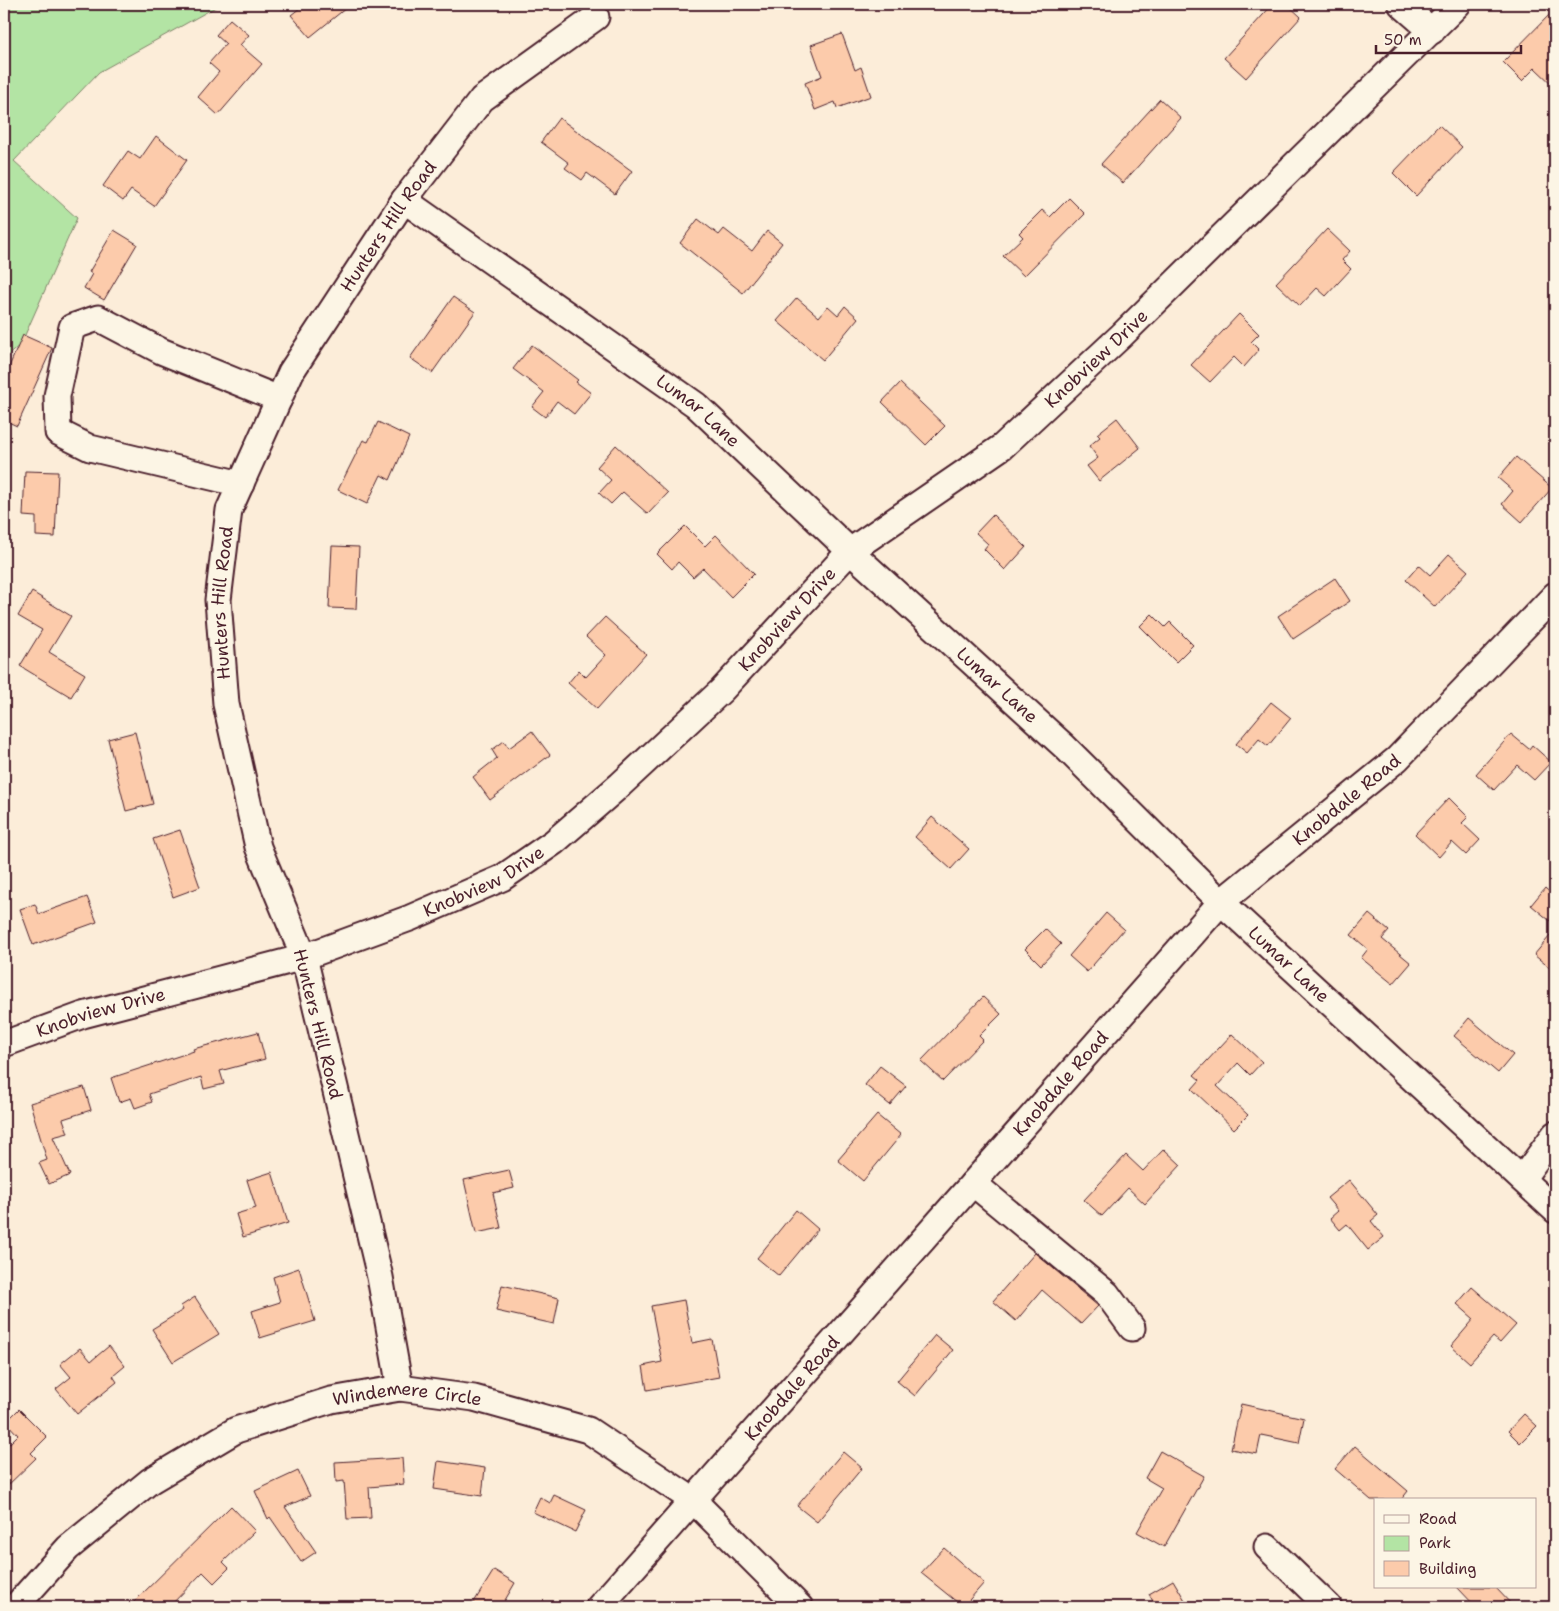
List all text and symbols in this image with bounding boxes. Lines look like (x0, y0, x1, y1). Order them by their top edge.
scale bar (1376, 22, 1522, 54)
text: 50 m (1384, 30, 1422, 50)
street label: Hunters Hill Road (335, 156, 442, 297)
street label: Knobview Drive (1039, 304, 1153, 413)
street label: Lumar Lane (651, 369, 745, 453)
street label: Hunters Hill Road (205, 525, 239, 681)
street label: Knobview Drive (733, 562, 841, 677)
street label: Lumar Lane (951, 642, 1043, 728)
street label: Knobdale Road (1287, 749, 1406, 851)
street label: Knobview Drive (419, 840, 549, 923)
street label: Lumar Lane (1243, 921, 1335, 1008)
street label: Hunters Hill Road (288, 946, 348, 1102)
street label: Knobview Drive (33, 982, 168, 1043)
street label: Knobdale Road (1008, 1026, 1114, 1141)
street label: Knobdale Road (739, 1330, 845, 1446)
street label: Windemere Circle (331, 1376, 485, 1412)
legend (1374, 1498, 1536, 1588)
text: Road (1419, 1509, 1457, 1529)
text: Park (1419, 1533, 1451, 1553)
text: Building (1419, 1559, 1476, 1579)

